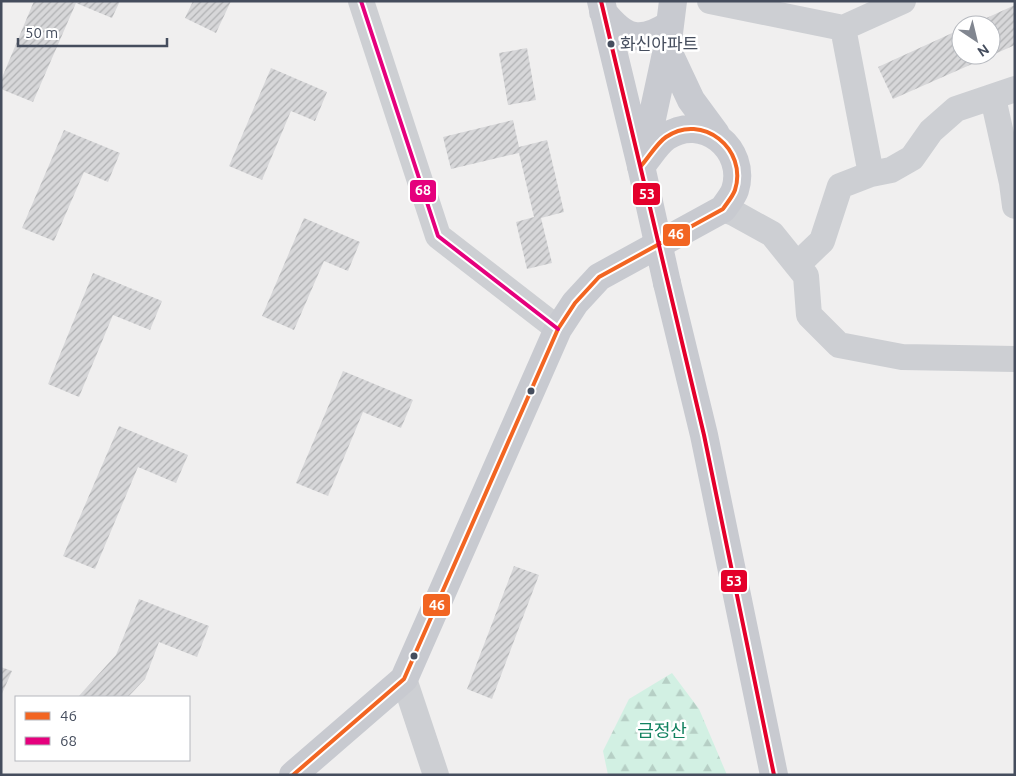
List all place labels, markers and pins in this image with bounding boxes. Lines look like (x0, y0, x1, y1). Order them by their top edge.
place label: 화신아파트 (620, 34, 698, 53)
marker: 화신아파트 (606, 39, 616, 49)
unlabelled marker (526, 386, 536, 396)
unlabelled marker (409, 651, 419, 661)

